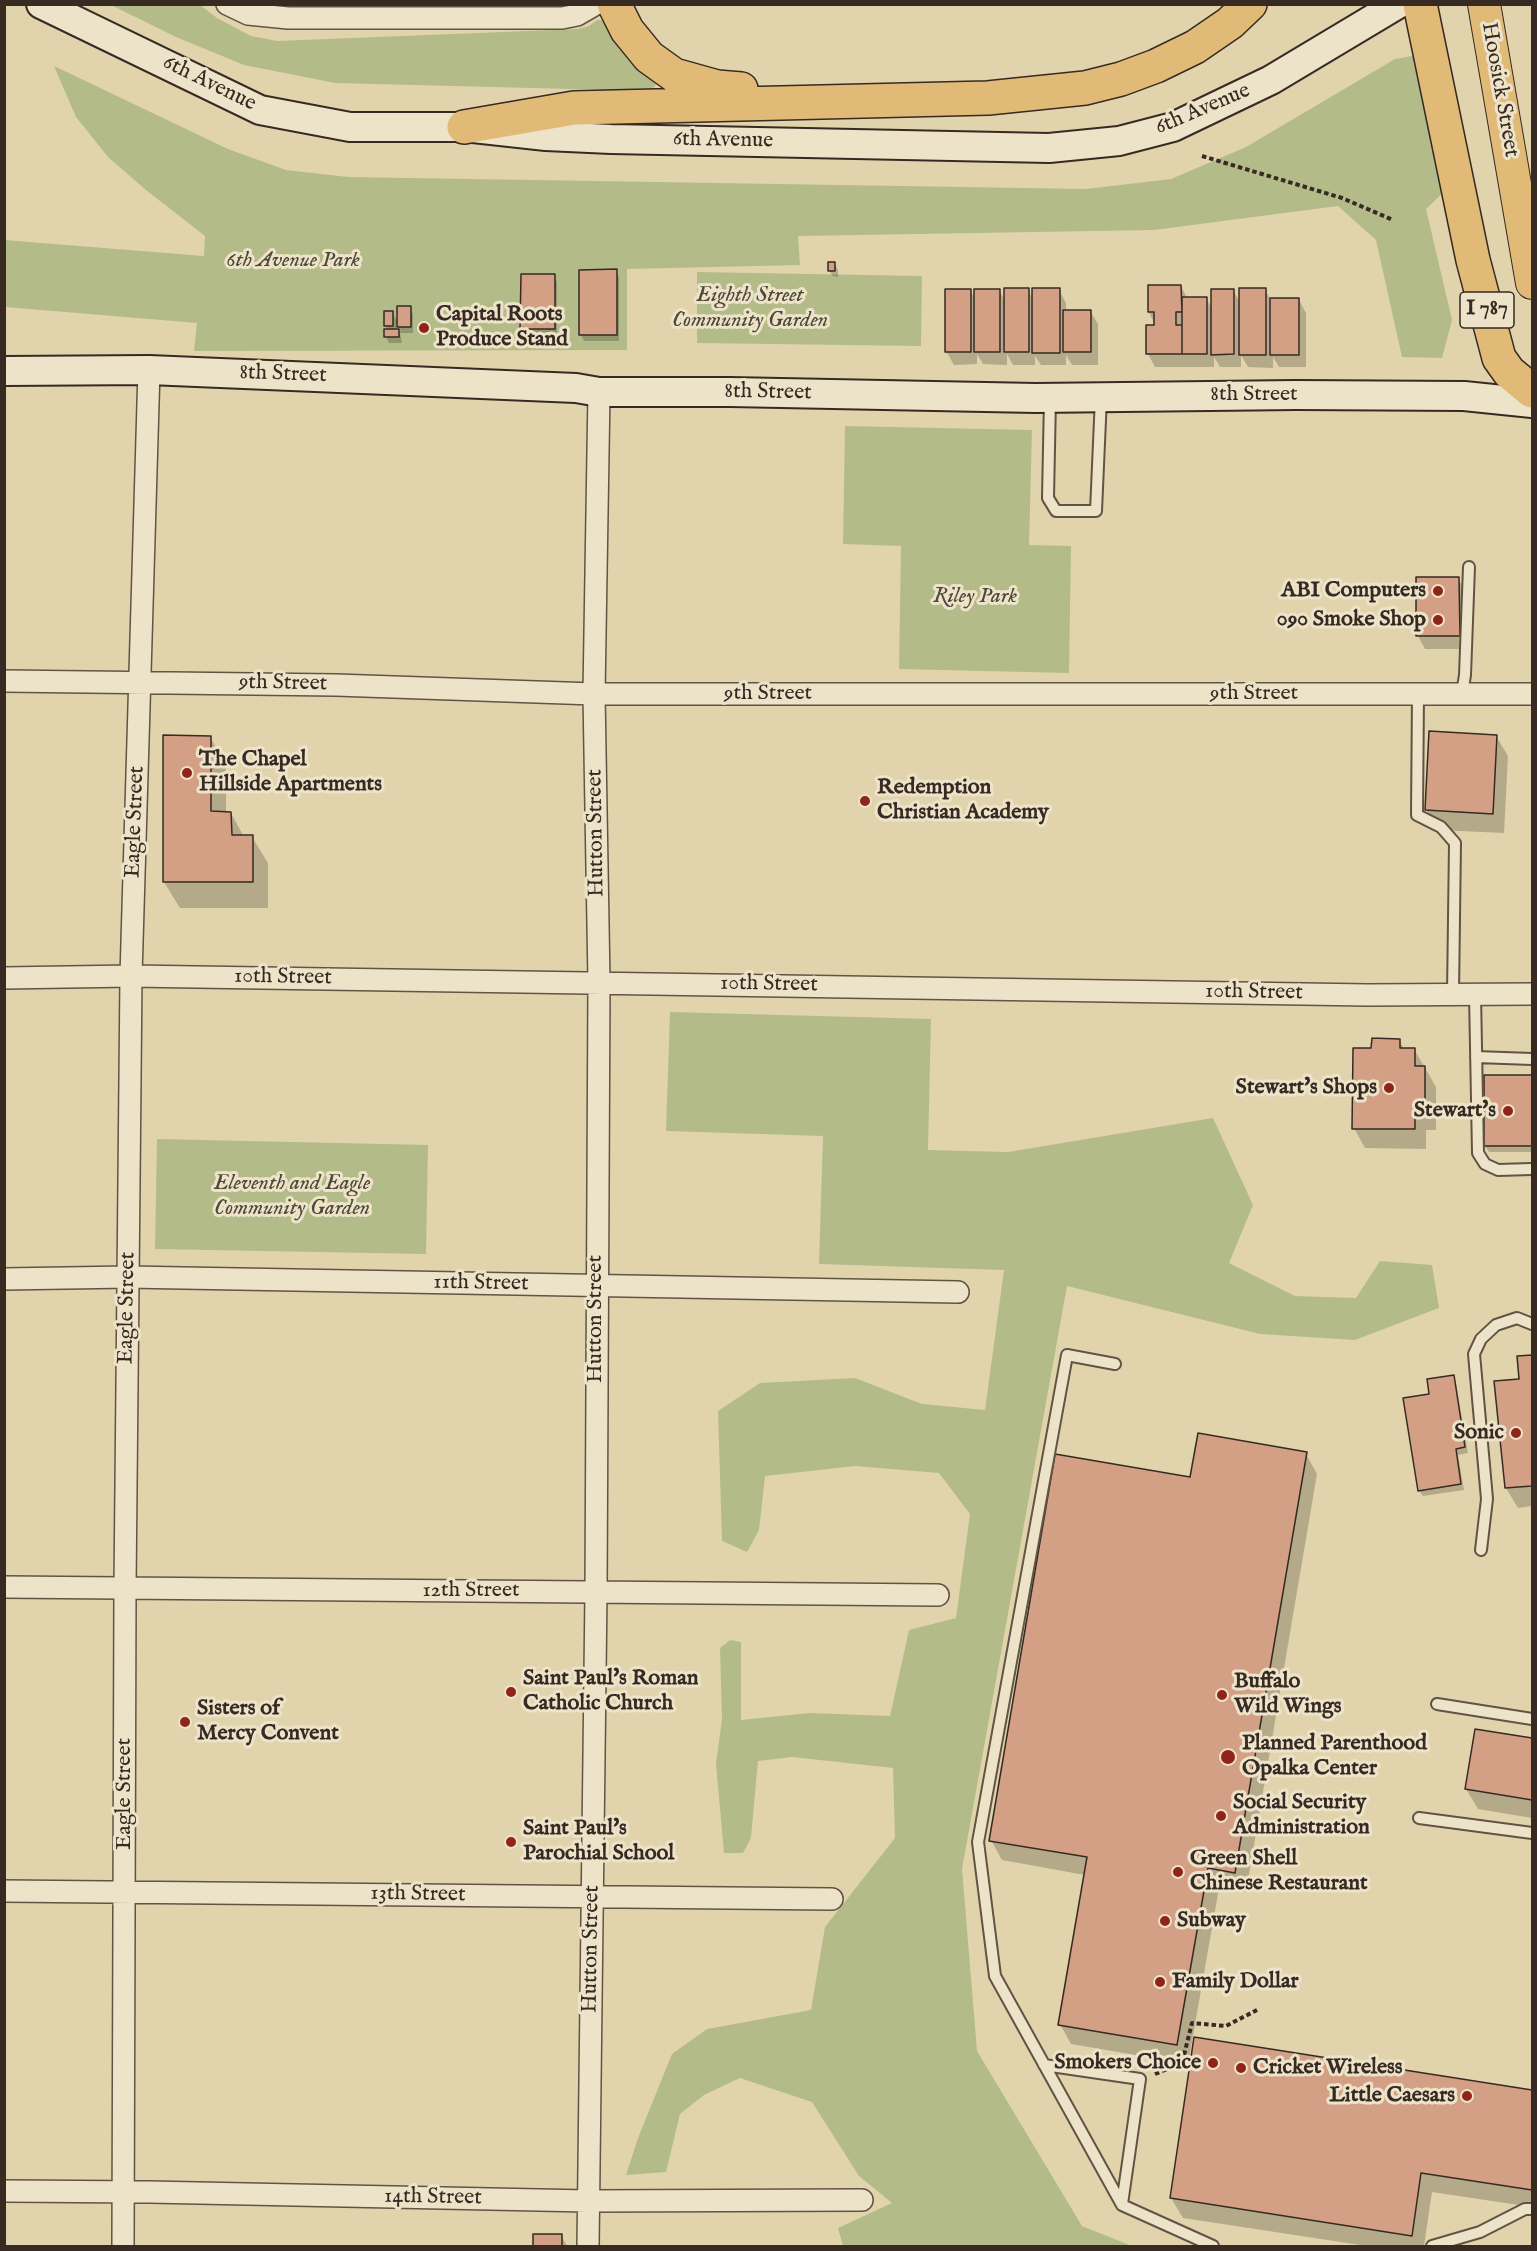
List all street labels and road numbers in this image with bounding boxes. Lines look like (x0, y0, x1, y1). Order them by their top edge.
street label: Hoosick Street (1474, 21, 1524, 159)
street label: 6th Avenue (158, 50, 260, 118)
street label: 6th Avenue (1152, 78, 1254, 142)
street label: 6th Avenue (672, 127, 774, 155)
road number: I 787 (1460, 292, 1514, 328)
street label: 8th Street (239, 360, 327, 390)
street label: 8th Street (724, 379, 812, 407)
street label: 8th Street (1210, 382, 1298, 408)
street label: 9th Street (239, 670, 327, 698)
street label: 9th Street (724, 681, 812, 707)
street label: 9th Street (1210, 681, 1298, 707)
street label: Eagle Street (121, 765, 151, 879)
street label: Hutton Street (583, 769, 611, 897)
street label: 10th Street (234, 964, 332, 992)
street label: 10th Street (720, 971, 818, 999)
street label: 10th Street (1205, 979, 1303, 1007)
street label: Eagle Street (114, 1252, 142, 1364)
street label: Hutton Street (583, 1255, 609, 1383)
street label: 11th Street (433, 1270, 529, 1298)
street label: 12th Street (422, 1578, 520, 1604)
street label: Eagle Street (112, 1738, 138, 1850)
street label: 13th Street (370, 1881, 466, 1909)
street label: Hutton Street (578, 1885, 606, 2013)
street label: 14th Street (384, 2184, 482, 2212)

